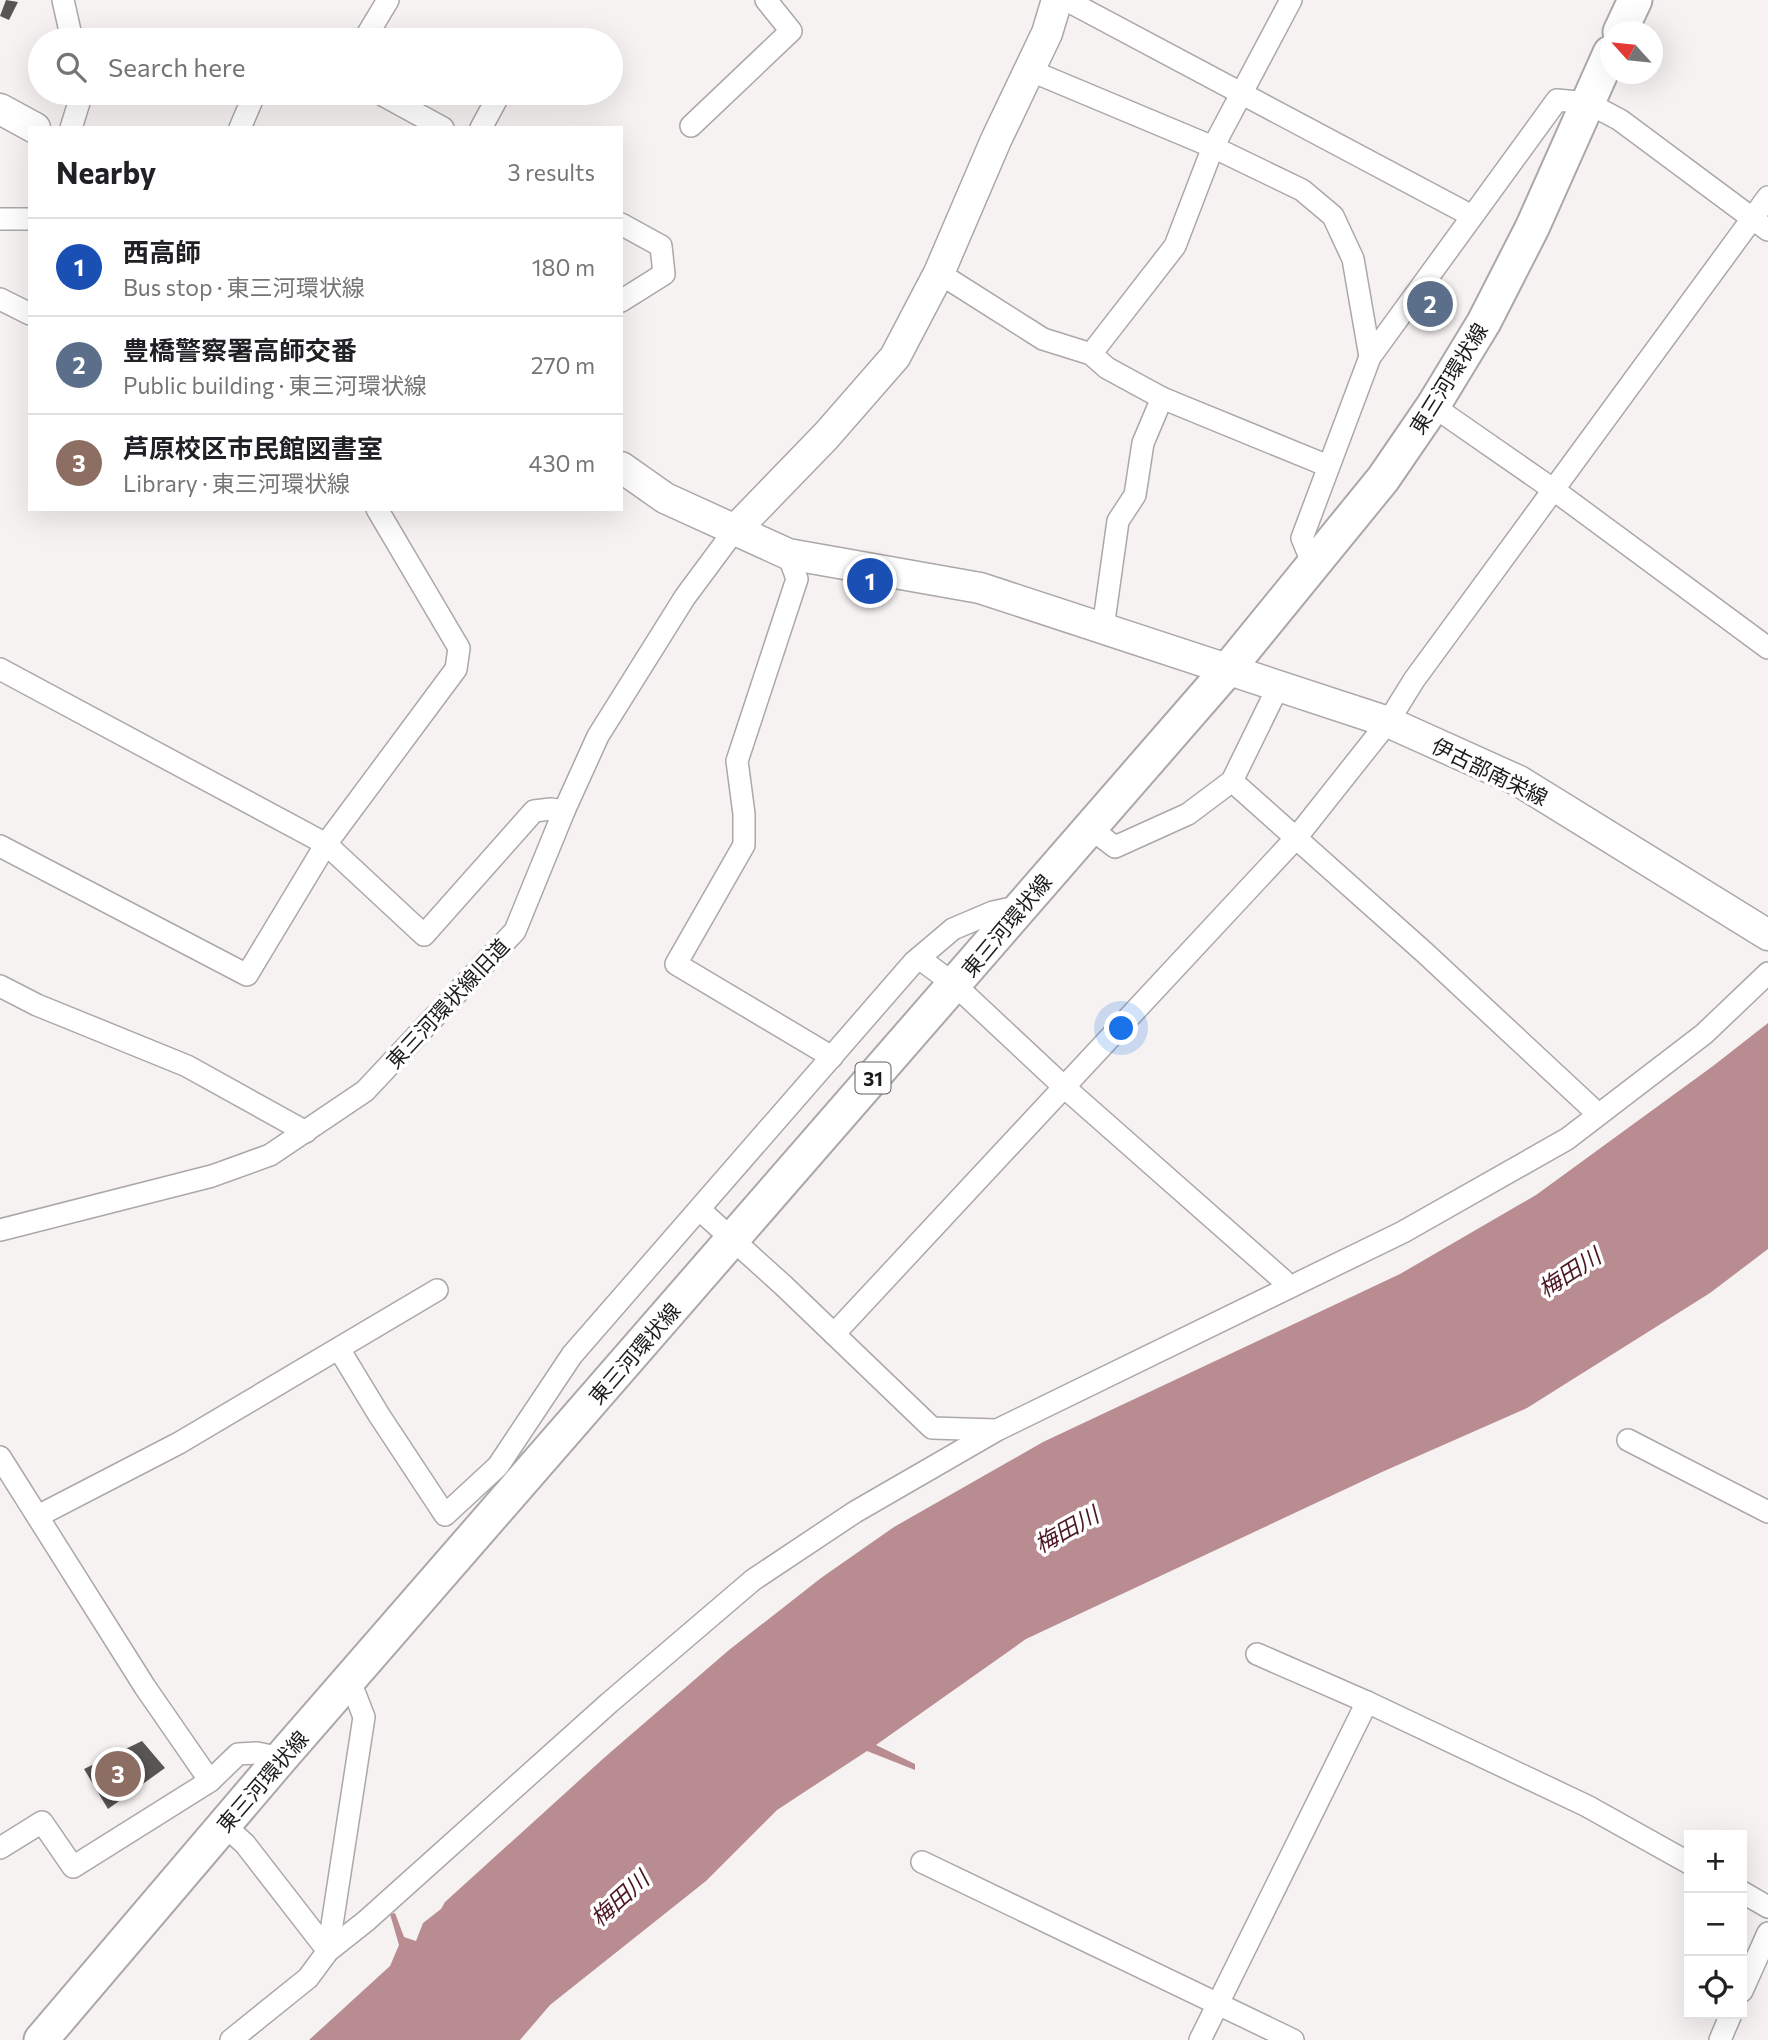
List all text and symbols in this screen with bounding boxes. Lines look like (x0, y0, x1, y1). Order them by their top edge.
north arrow (1600, 21, 1663, 84)
search box (28, 28, 623, 105)
icon: search (52, 48, 90, 86)
text: Search here (108, 51, 246, 82)
text: Nearby (56, 153, 156, 190)
text: 3 results (508, 158, 595, 186)
text: 西高師 (123, 236, 201, 267)
text: 1 (74, 253, 84, 281)
text: 180 m (532, 253, 595, 281)
text: Bus stop · 東三河環状線 (123, 273, 365, 301)
pin: 2 (1407, 278, 1453, 330)
street label: 東三河環状線 (1404, 318, 1492, 438)
text: 豊橋警察署高師交番 (123, 334, 357, 365)
text: 2 (72, 351, 86, 379)
text: 270 m (531, 351, 595, 379)
text: Public building · 東三河環状線 (123, 371, 427, 399)
text: 芦原校区市民館図書室 (123, 432, 383, 463)
text: 3 (72, 449, 86, 477)
text: 430 m (529, 449, 595, 477)
text: Library · 東三河環状線 (123, 469, 350, 497)
pin: 1 (847, 555, 893, 607)
street label: 伊古部南栄線 (1428, 732, 1552, 810)
street label: 東三河環状線 (956, 869, 1056, 981)
street label: 東三河環状線旧道 (381, 933, 513, 1073)
your location (1104, 1011, 1138, 1045)
road number: 31 (856, 1062, 890, 1094)
water label: 梅田川 (1532, 1240, 1608, 1303)
street label: 東三河環状線 (583, 1297, 685, 1409)
water label: 梅田川 (1029, 1499, 1106, 1558)
street label: 東三河環状線 (211, 1725, 313, 1837)
pin: 3 (95, 1748, 141, 1800)
map controls (1684, 1830, 1747, 2019)
button: + (1684, 1830, 1747, 1893)
water label: 梅田川 (584, 1863, 656, 1931)
button: − (1684, 1893, 1747, 1956)
button: locate (1684, 1956, 1747, 2019)

